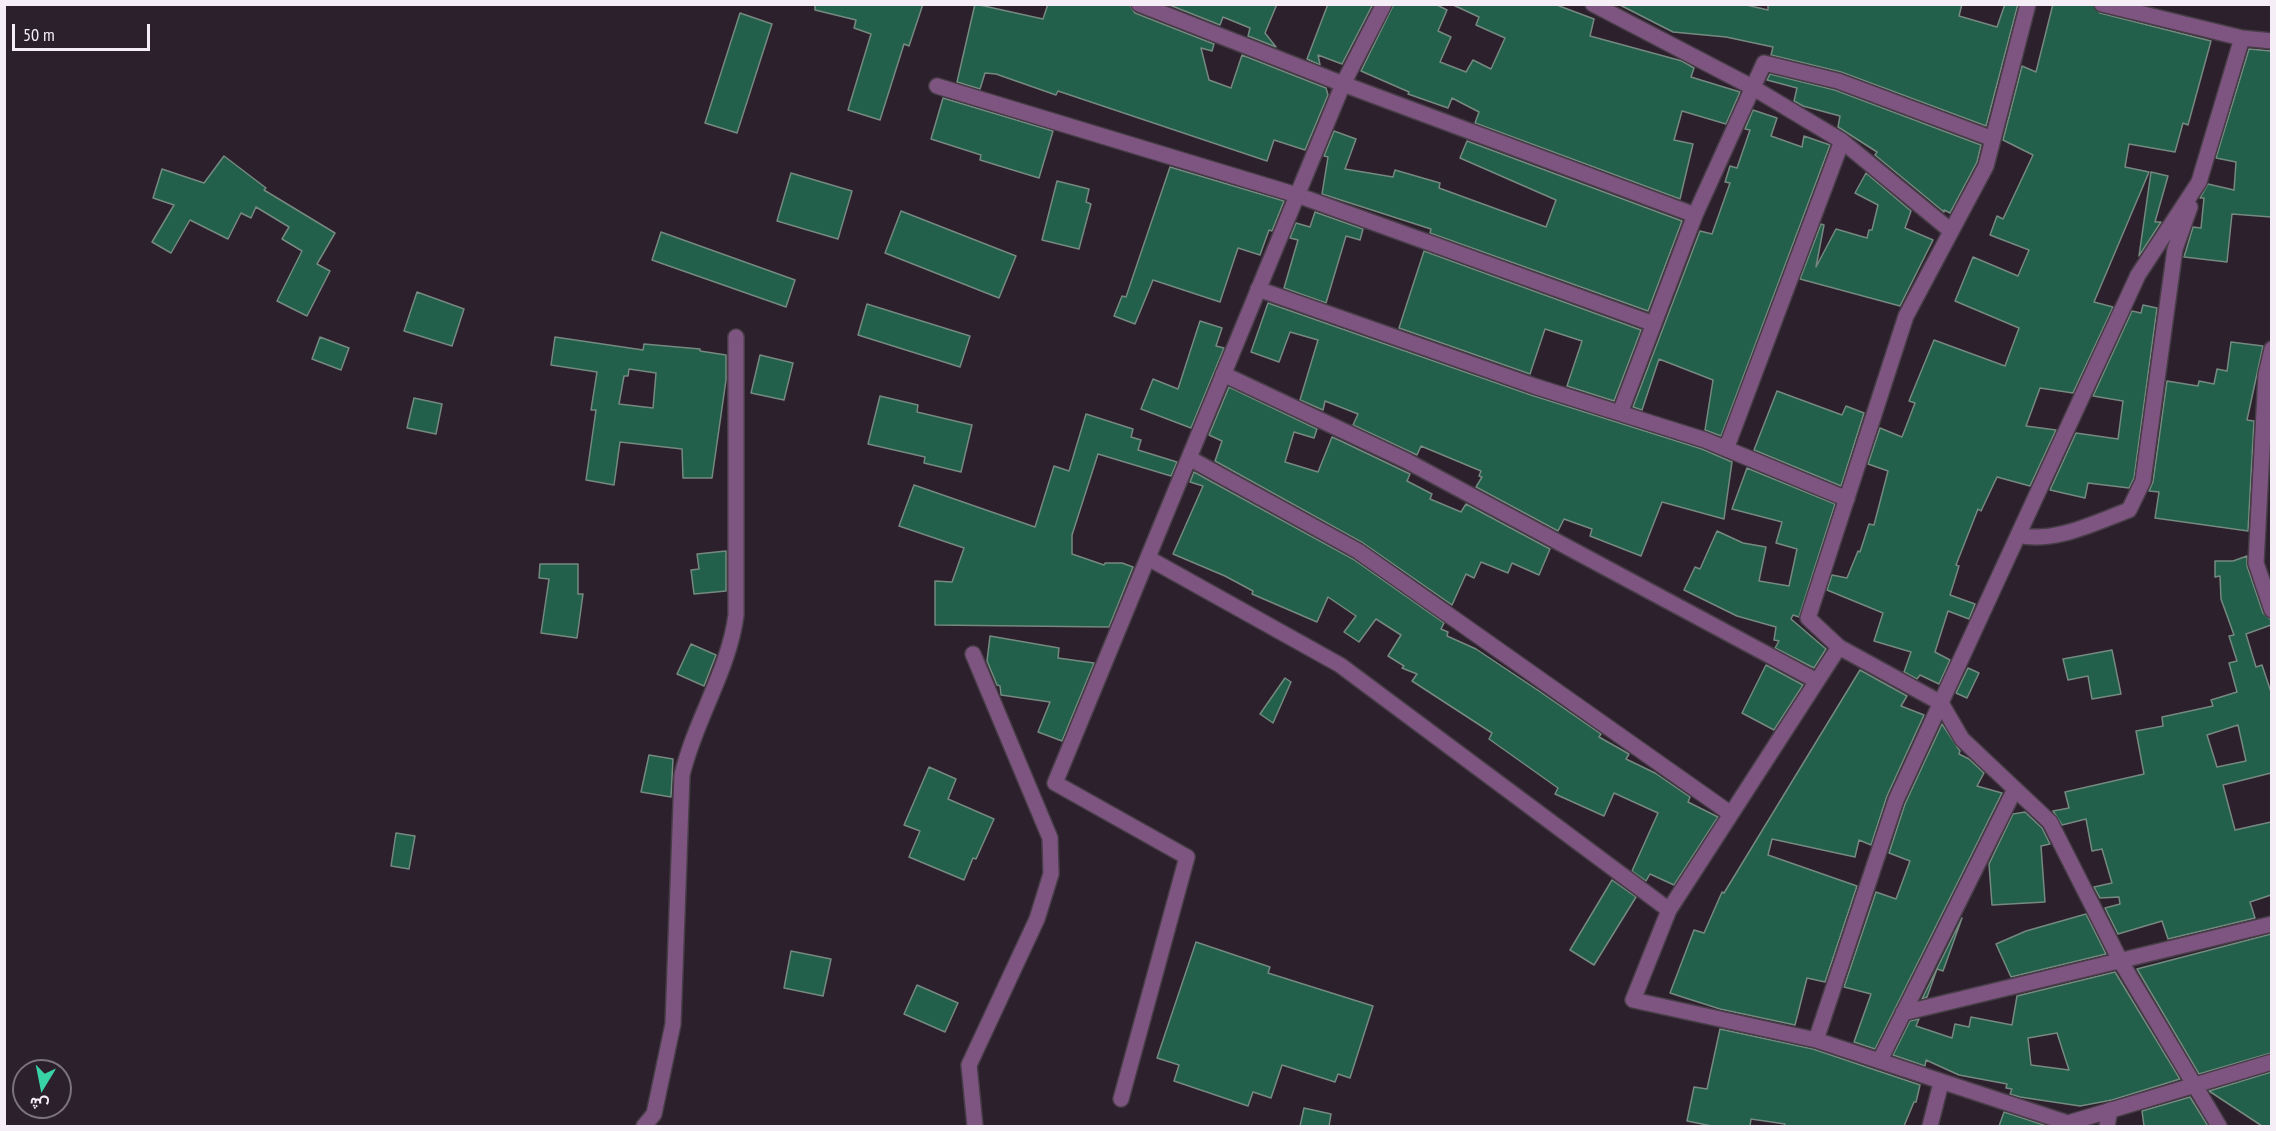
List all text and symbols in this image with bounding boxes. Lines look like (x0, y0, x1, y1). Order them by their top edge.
scale bar (15, 12, 153, 50)
text: 50 m (23, 23, 55, 46)
north arrow (12, 1059, 72, 1119)
text: ش (28, 1093, 50, 1116)

